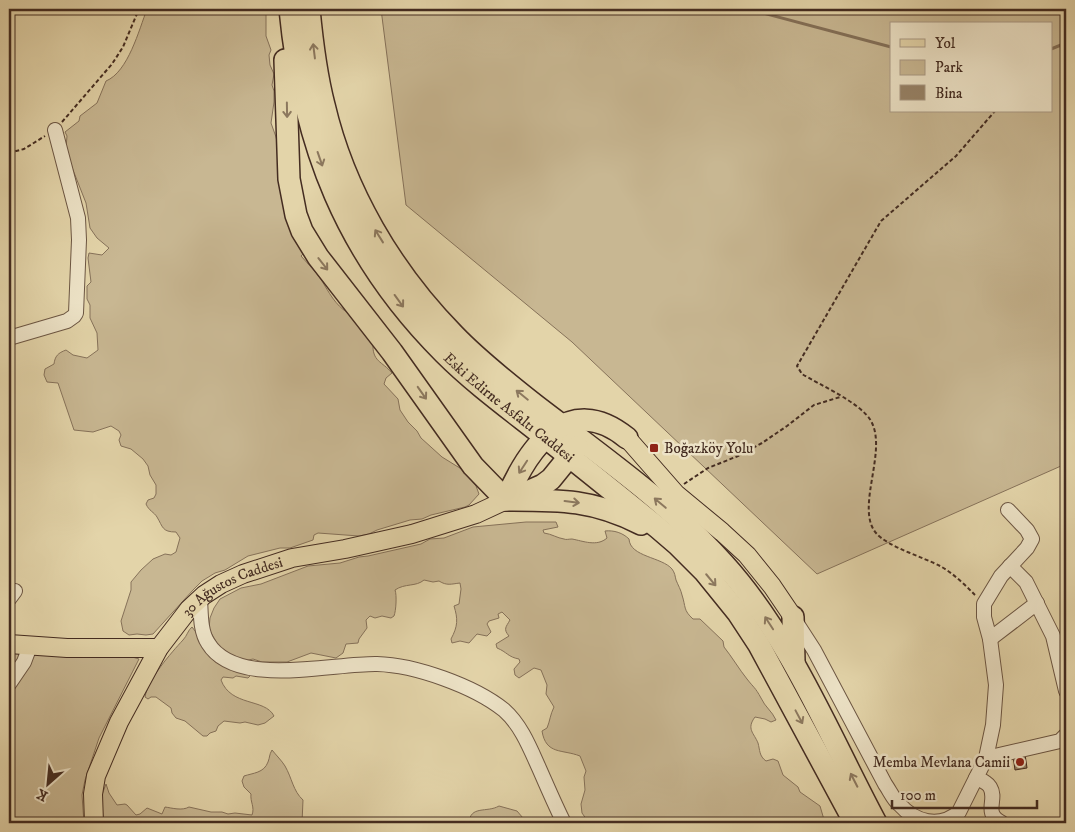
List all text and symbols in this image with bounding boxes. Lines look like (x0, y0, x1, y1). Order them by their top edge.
legend (890, 22, 1052, 112)
text: Yol (935, 34, 956, 53)
one-way arrow (309, 44, 319, 60)
text: Park (935, 58, 964, 77)
text: Bina (935, 84, 963, 103)
one-way arrow (282, 102, 292, 118)
one-way arrow (316, 151, 326, 167)
one-way arrow (373, 230, 383, 244)
one-way arrow (318, 257, 329, 270)
one-way arrow (394, 294, 404, 308)
street label: Eski Edirne Asfaltı Caddesi (440, 348, 579, 466)
one-way arrow (417, 386, 427, 400)
one-way arrow (516, 389, 529, 400)
place label: Boğazköy Yolu (664, 439, 753, 458)
marker: Boğazköy Yolu (648, 442, 660, 454)
one-way arrow (518, 459, 528, 473)
one-way arrow (563, 497, 579, 507)
one-way arrow (654, 498, 667, 509)
street label: 30 Ağustos Caddesi (177, 552, 285, 620)
one-way arrow (706, 573, 717, 586)
one-way arrow (763, 616, 773, 630)
one-way arrow (794, 709, 804, 723)
place label: Memba Mevlana Camii (873, 753, 1010, 772)
marker: Memba Mevlana Camii (1014, 756, 1026, 768)
north arrow (22, 760, 72, 810)
one-way arrow (849, 773, 858, 788)
scale bar (892, 777, 1038, 809)
text: K (33, 784, 51, 805)
text: 100 m (900, 786, 936, 805)

